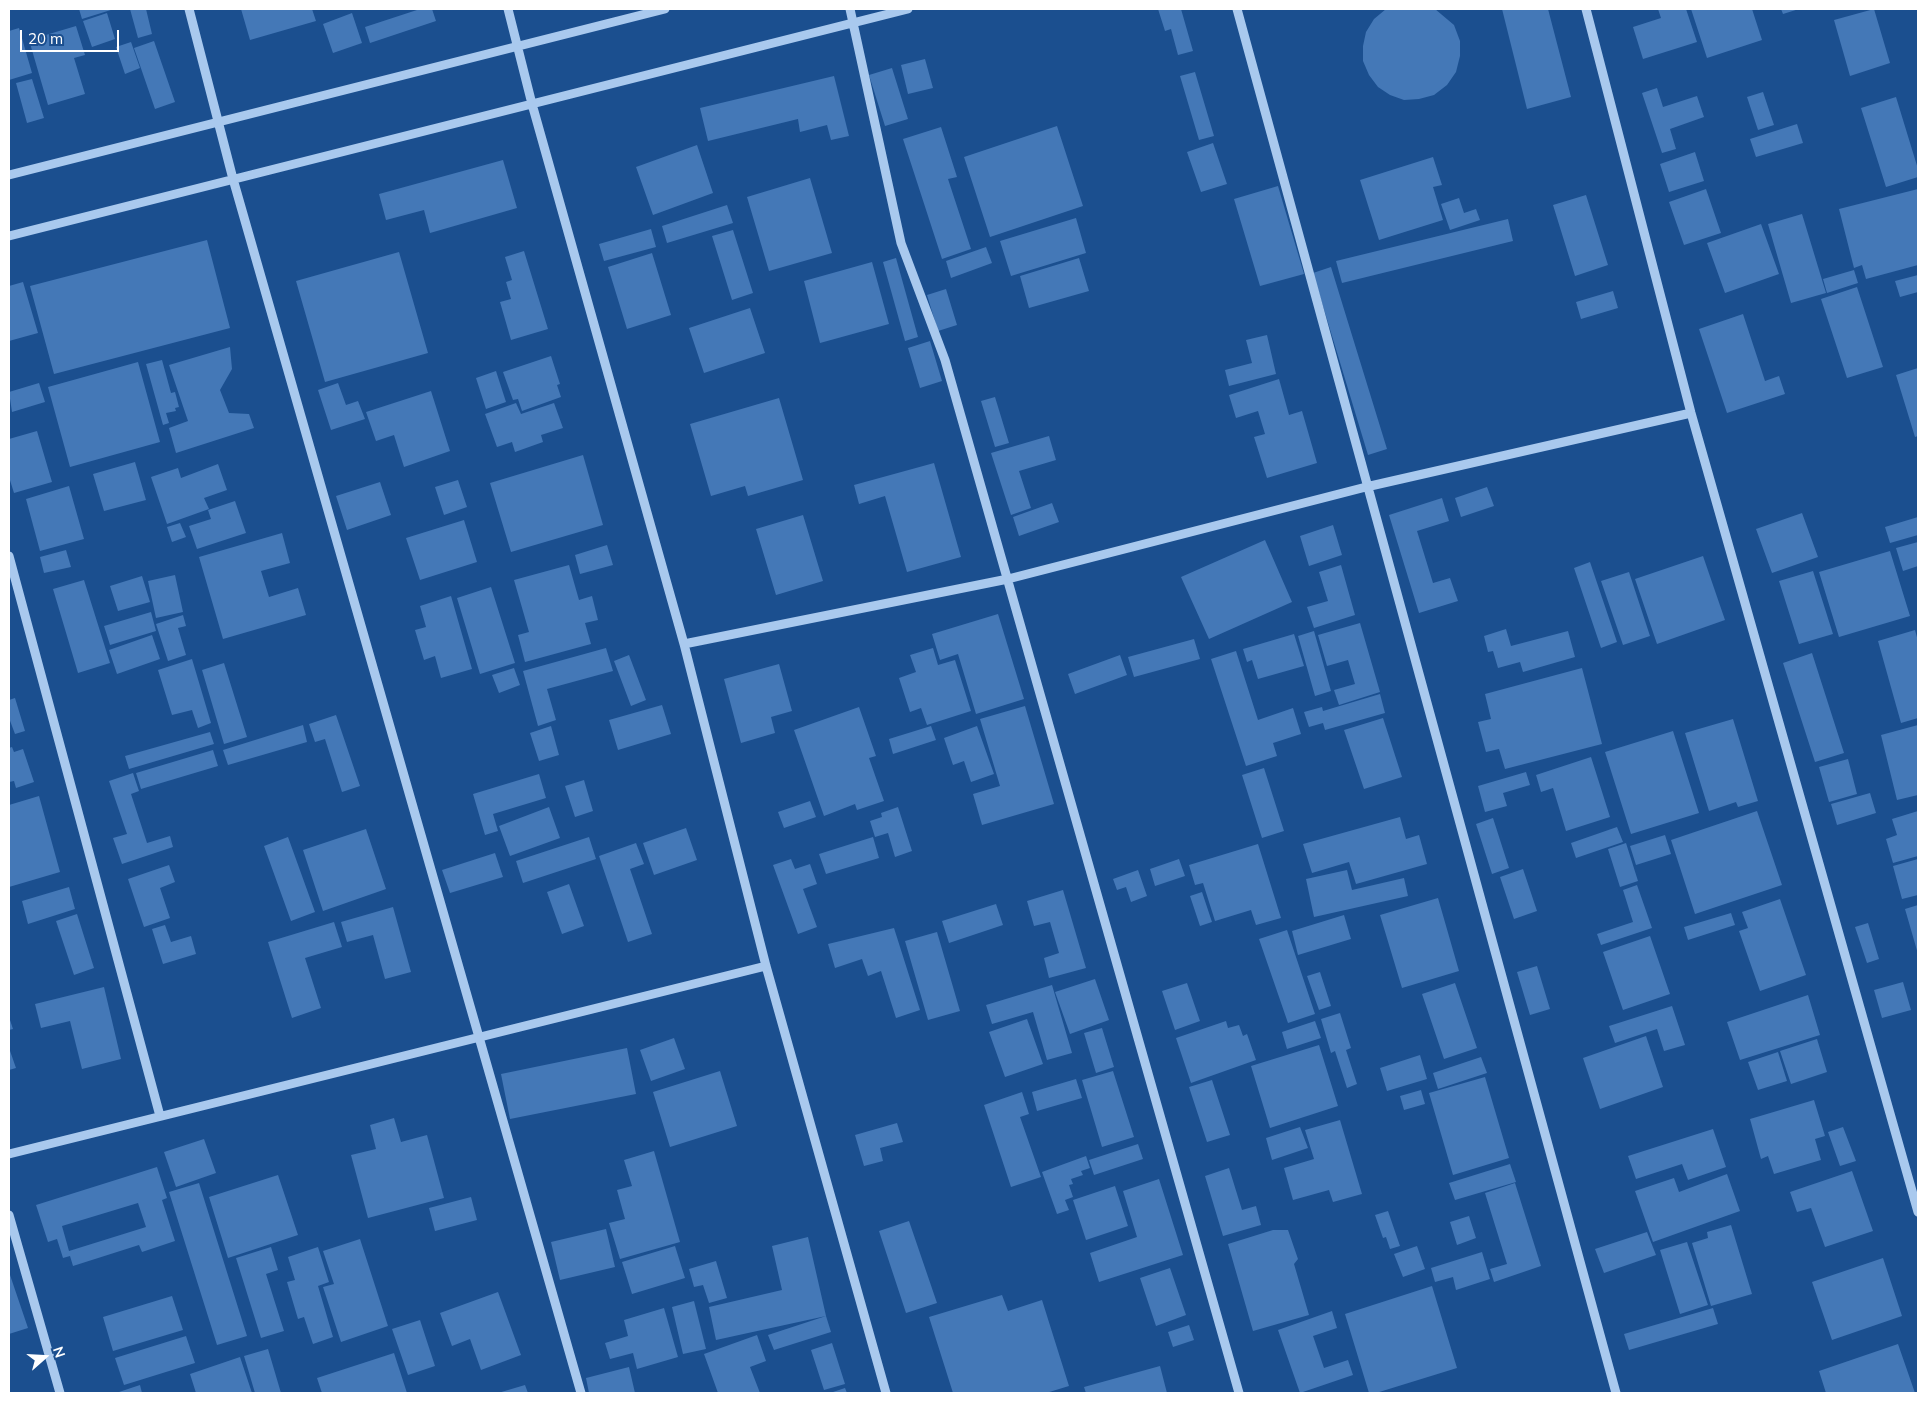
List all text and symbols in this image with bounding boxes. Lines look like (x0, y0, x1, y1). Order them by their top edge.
scale bar (22, 20, 121, 52)
text: 20 m (28, 29, 63, 48)
north arrow (20, 1332, 70, 1382)
text: N (49, 1344, 69, 1360)

